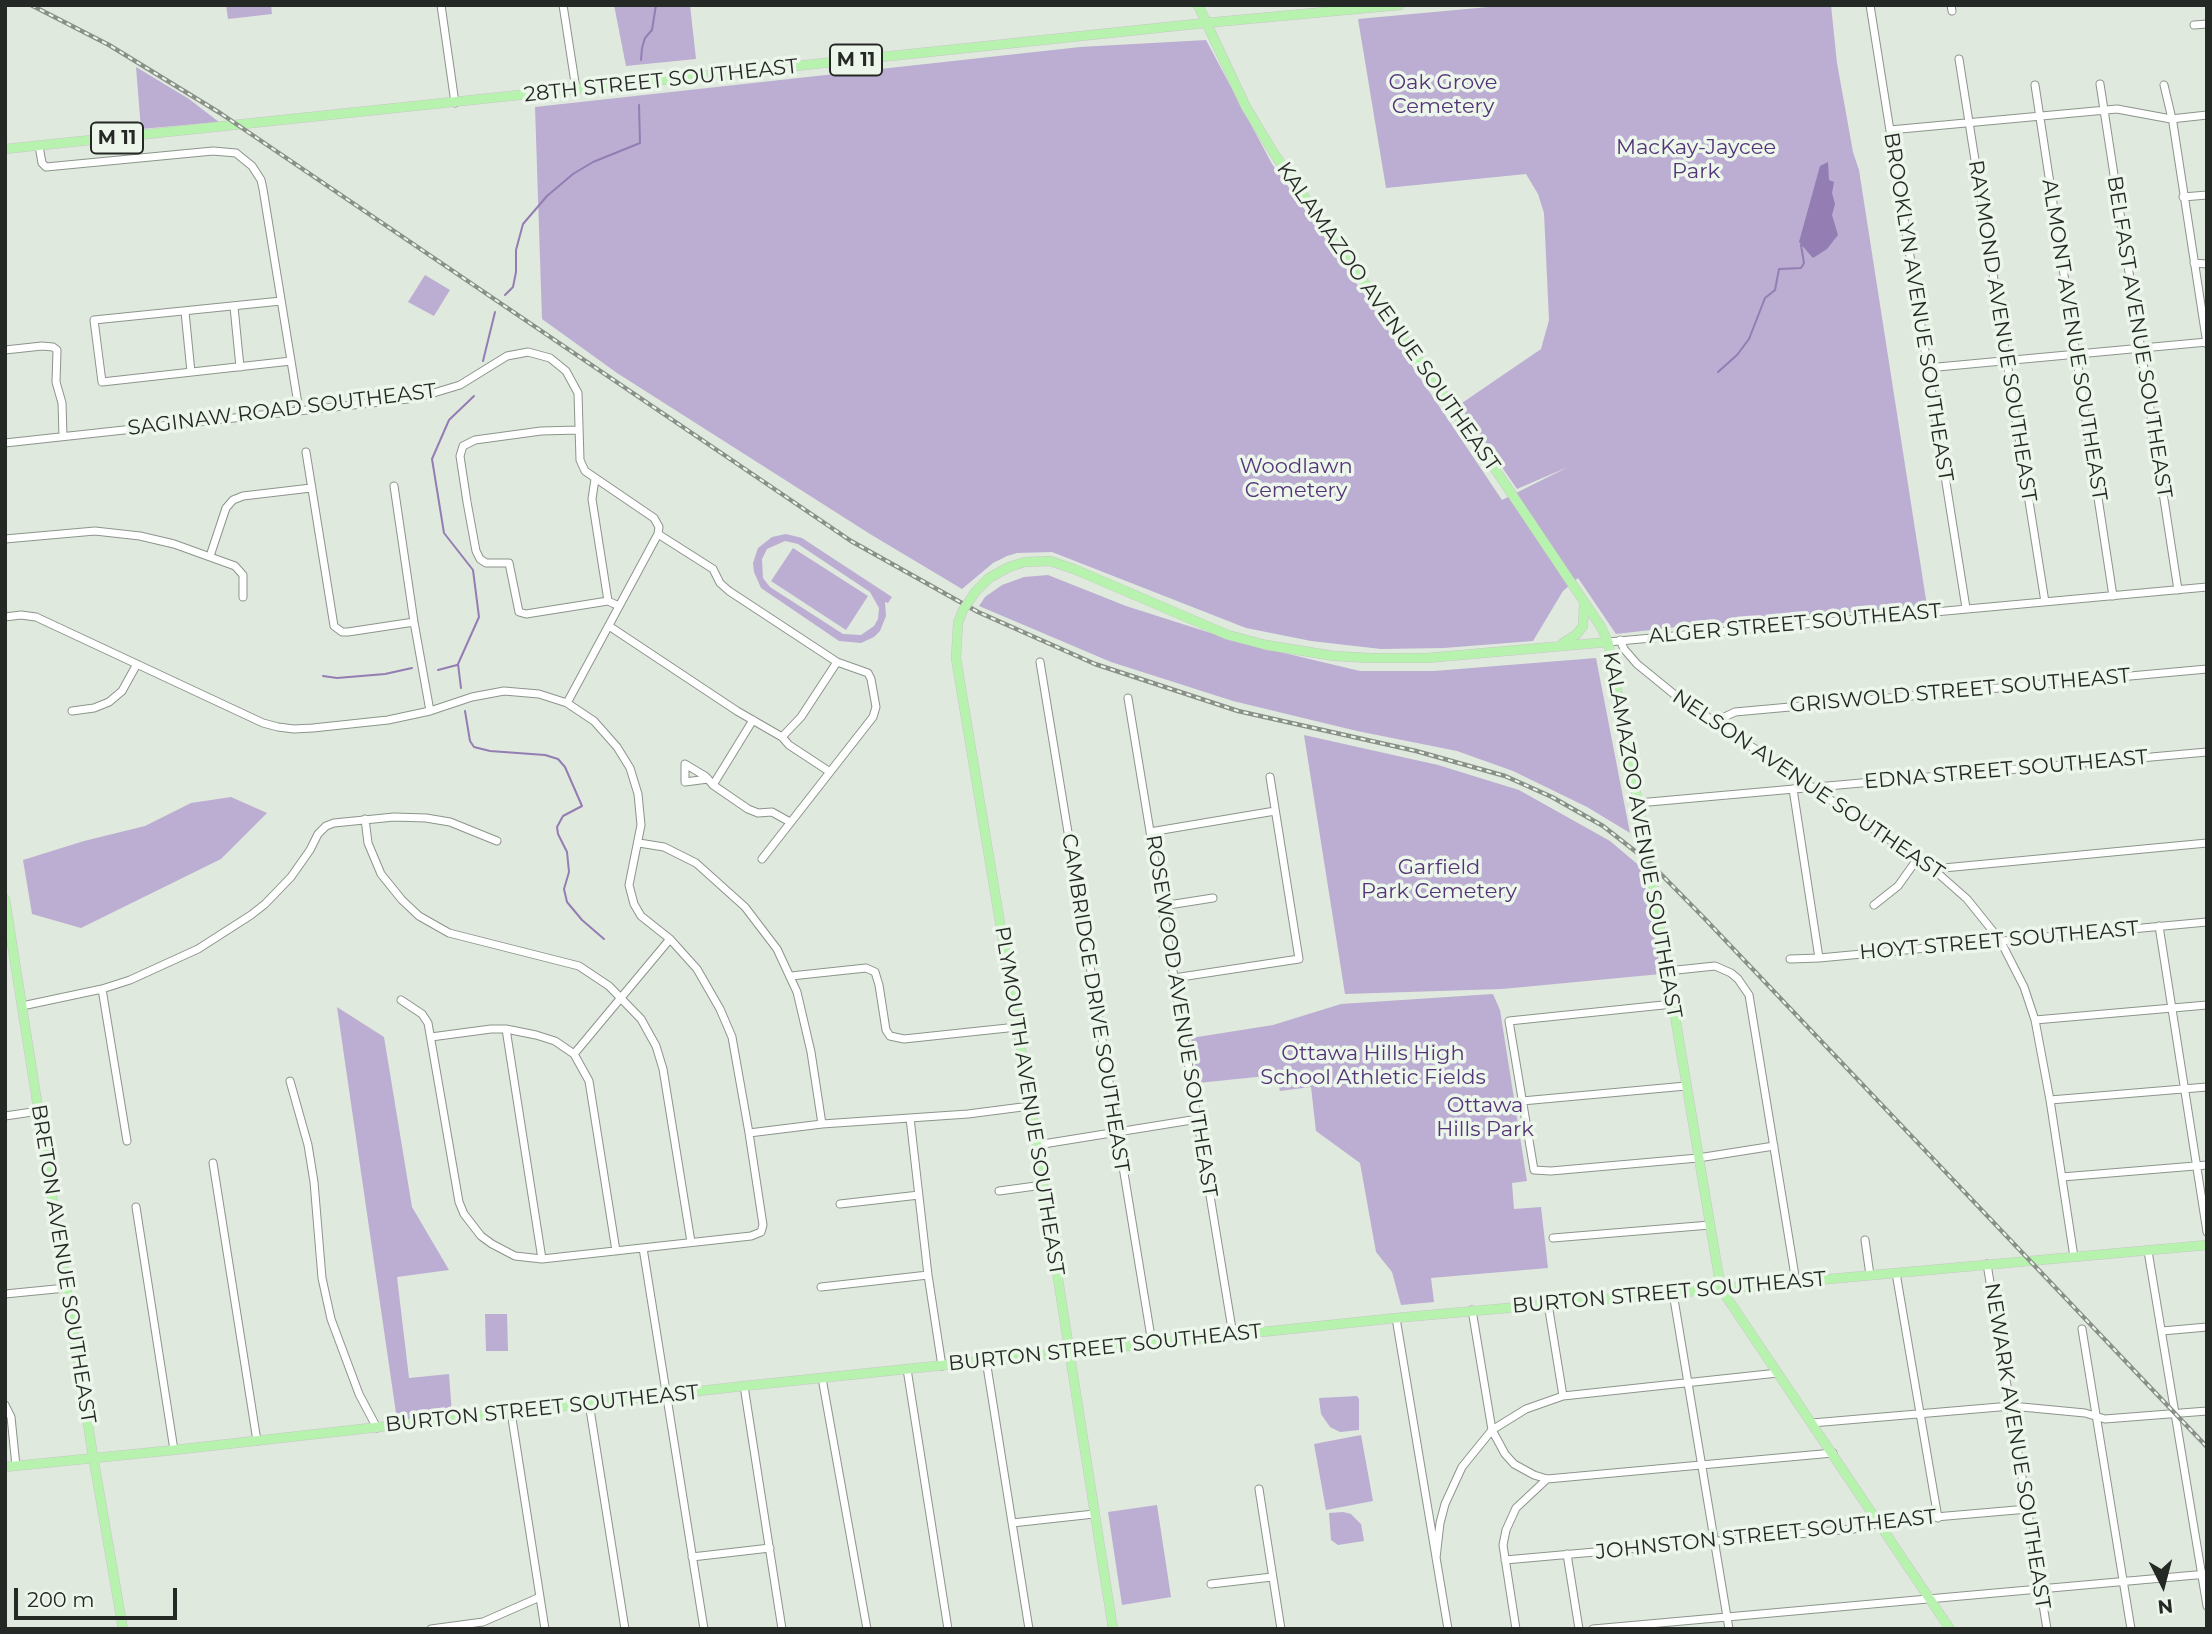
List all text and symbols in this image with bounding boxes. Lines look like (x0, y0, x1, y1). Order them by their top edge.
road number: M 11 (830, 44, 882, 76)
street label: 28TH STREET SOUTHEAST (523, 54, 799, 108)
park label: Oak Grove Cemetery (1388, 70, 1498, 120)
road number: M 11 (91, 122, 143, 154)
street label: BROOKLYN AVENUE SOUTHEAST (1878, 130, 1958, 484)
park label: MacKay-Jaycee Park (1616, 135, 1776, 185)
street label: KALAMAZOO AVENUE SOUTHEAST (1271, 157, 1505, 477)
street label: RAYMOND AVENUE SOUTHEAST (1963, 158, 2041, 504)
street label: BELFAST AVENUE SOUTHEAST (2101, 174, 2177, 500)
street label: ALMONT AVENUE SOUTHEAST (2036, 177, 2112, 503)
street label: SAGINAW ROAD SOUTHEAST (126, 379, 438, 441)
park label: Woodlawn Cemetery (1239, 454, 1353, 504)
street label: ALGER STREET SOUTHEAST (1648, 599, 1942, 649)
street label: KALAMAZOO AVENUE SOUTHEAST (1597, 650, 1687, 1020)
street label: GRISWOLD STREET SOUTHEAST (1789, 664, 2131, 718)
street label: NELSON AVENUE SOUTHEAST (1667, 684, 1949, 886)
street label: EDNA STREET SOUTHEAST (1863, 745, 2149, 795)
street label: CAMBRIDGE DRIVE SOUTHEAST (1056, 832, 1134, 1174)
street label: ROSEWOOD AVENUE SOUTHEAST (1140, 833, 1222, 1199)
park label: Garfield Park Cemetery (1361, 855, 1517, 905)
street label: HOYT STREET SOUTHEAST (1858, 916, 2140, 966)
street label: PLYMOUTH AVENUE SOUTHEAST (989, 925, 1069, 1277)
park label: Ottawa Hills High School Athletic Fields (1260, 1041, 1486, 1091)
park label: Ottawa Hills Park (1436, 1093, 1534, 1143)
street label: BRETON AVENUE SOUTHEAST (25, 1103, 101, 1425)
street label: BURTON STREET SOUTHEAST (1511, 1267, 1827, 1319)
street label: NEWARK AVENUE SOUTHEAST (1979, 1281, 2055, 1611)
street label: BURTON STREET SOUTHEAST (947, 1319, 1263, 1377)
street label: BURTON STREET SOUTHEAST (384, 1380, 700, 1438)
street label: JOHNSTON STREET SOUTHEAST (1594, 1505, 1938, 1565)
north arrow (2128, 1550, 2198, 1620)
scale bar (18, 1574, 180, 1618)
text: 200 m (27, 1587, 94, 1612)
text: N (2156, 1594, 2174, 1619)

